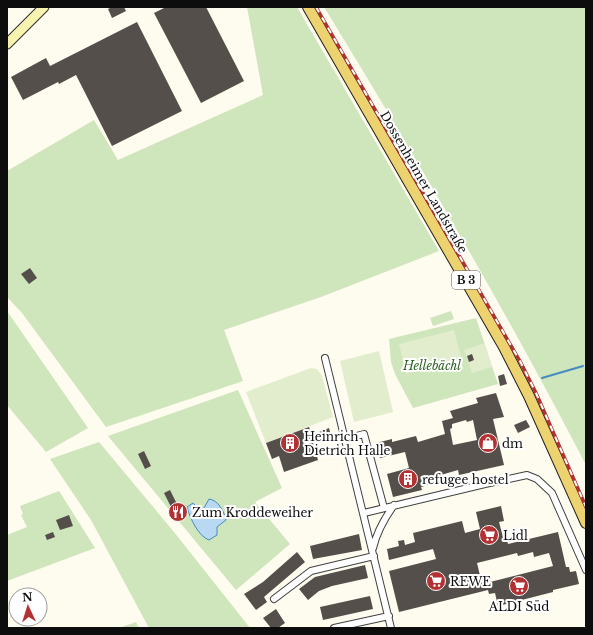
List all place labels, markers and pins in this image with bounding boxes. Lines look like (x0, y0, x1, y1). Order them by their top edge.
place label: Heinrich Dietrich Halle (304, 429, 391, 458)
building icon: Heinrich Dietrich Halle (279, 432, 301, 454)
shop icon: dm (477, 432, 499, 454)
place label: dm (502, 436, 523, 451)
building icon: refugee hostel (397, 468, 419, 490)
place label: refugee hostel (422, 472, 509, 487)
restaurant icon: Zum Kroddeweiher (167, 501, 189, 523)
place label: Zum Kroddeweiher (192, 505, 313, 520)
supermarket icon: Lidl (478, 524, 500, 546)
place label: Lidl (503, 528, 528, 543)
supermarket icon: REWE (425, 570, 447, 592)
place label: REWE (450, 574, 491, 589)
supermarket icon: ALDI Süd (508, 575, 530, 597)
place label: ALDI Süd (488, 599, 549, 614)

